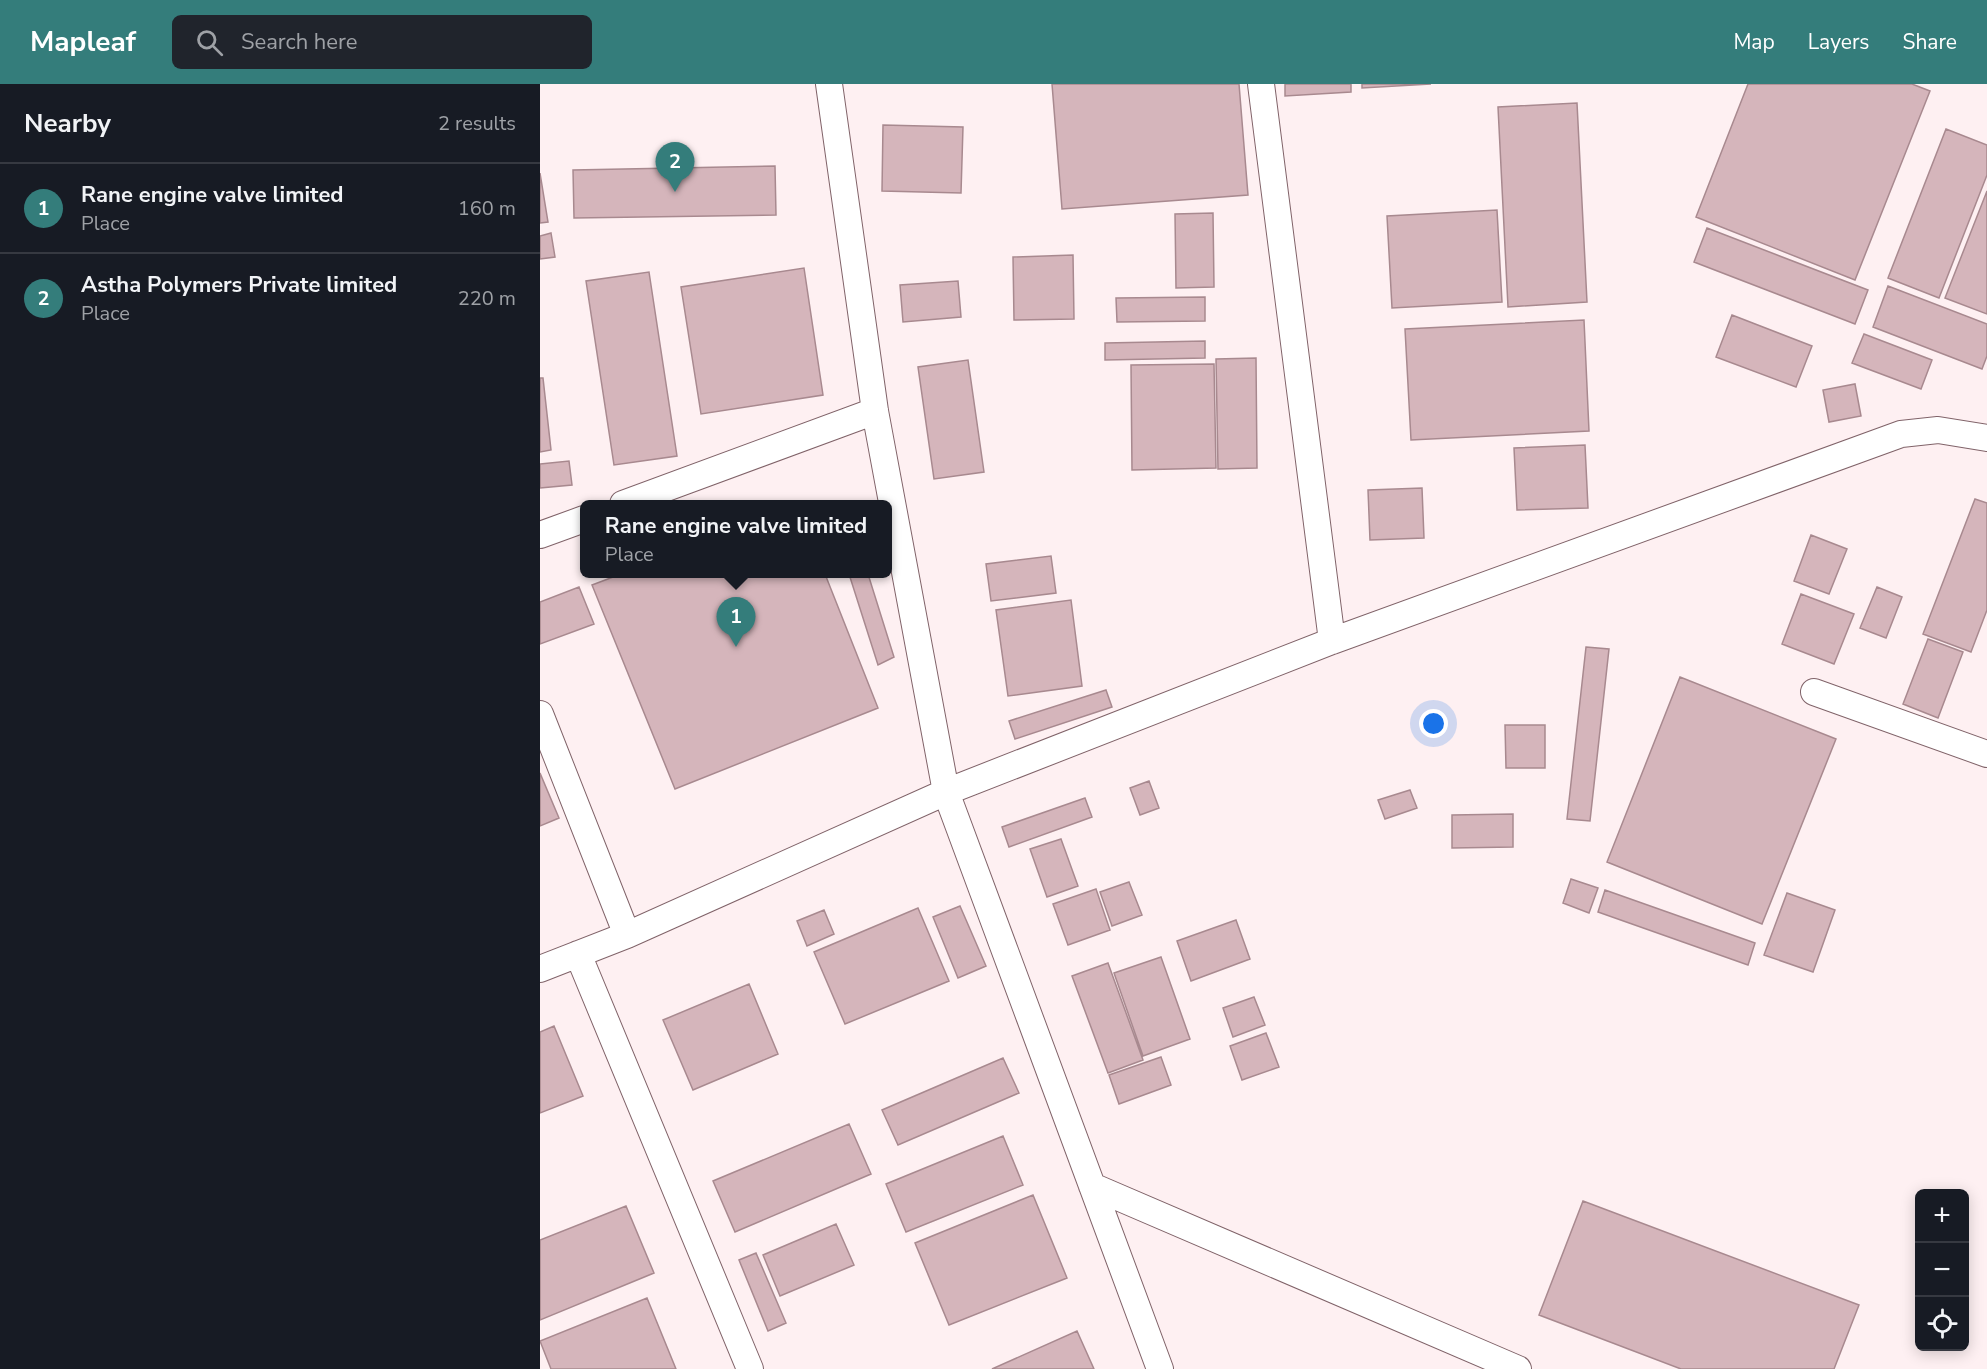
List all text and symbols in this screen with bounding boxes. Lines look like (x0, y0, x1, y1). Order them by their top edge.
search box (172, 15, 592, 69)
text: Mapleaf (30, 23, 136, 61)
icon: search (193, 26, 226, 59)
text: Search here (241, 27, 358, 57)
text: Map (1733, 28, 1775, 56)
text: Layers (1808, 28, 1869, 56)
text: Share (1902, 28, 1957, 56)
text: Nearby (24, 106, 111, 141)
text: 2 results (438, 110, 516, 137)
pin: 2 (656, 142, 694, 192)
text: Rane engine valve limited (81, 180, 344, 210)
text: 1 (38, 195, 50, 222)
text: 160 m (458, 195, 516, 222)
text: Place (81, 210, 130, 237)
text: Astha Polymers Private limited (81, 270, 397, 300)
text: 2 (38, 285, 50, 312)
text: 220 m (458, 285, 516, 312)
text: Place (81, 300, 130, 327)
popup (580, 500, 892, 578)
text: Rane engine valve limited (605, 511, 867, 541)
text: Place (605, 541, 654, 568)
pin: 1 (716, 598, 756, 647)
your location (1419, 709, 1448, 738)
map controls (1915, 1189, 1969, 1351)
button: + (1915, 1189, 1969, 1243)
button: − (1915, 1243, 1969, 1297)
button: locate (1915, 1297, 1969, 1351)

